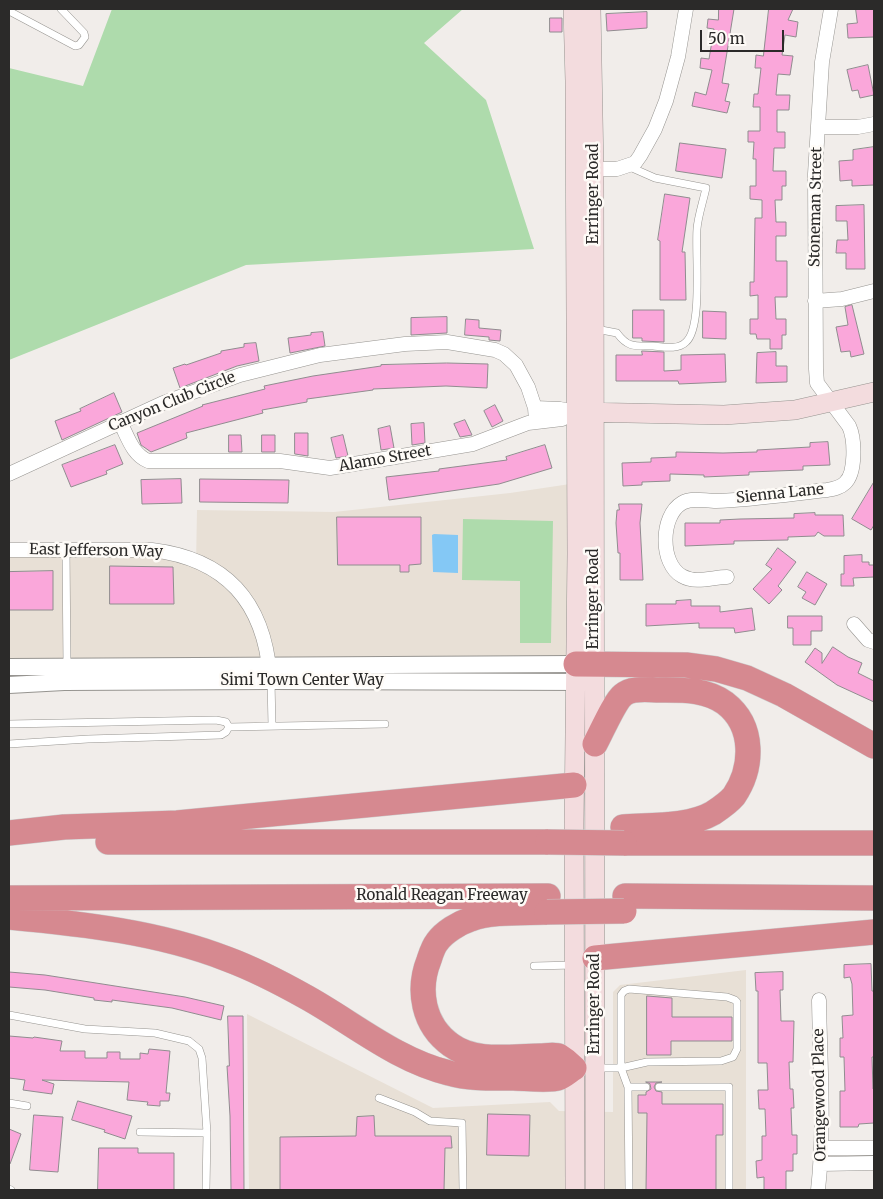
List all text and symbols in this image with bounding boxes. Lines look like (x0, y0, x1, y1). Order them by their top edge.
scale bar (703, 20, 787, 52)
text: 50 m (708, 29, 745, 48)
street label: Erringer Road (585, 143, 603, 245)
street label: Stoneman Street (806, 147, 826, 267)
street label: Canyon Club Circle (106, 368, 238, 436)
street label: Alamo Street (337, 442, 433, 476)
street label: Sienna Lane (735, 480, 825, 508)
street label: East Jefferson Way (29, 541, 163, 561)
street label: Erringer Road (585, 548, 603, 650)
street label: Simi Town Center Way (220, 672, 384, 690)
street label: Ronald Reagan Freeway (356, 887, 528, 905)
street label: Erringer Road (586, 953, 604, 1055)
street label: Orangewood Place (810, 1028, 830, 1162)

